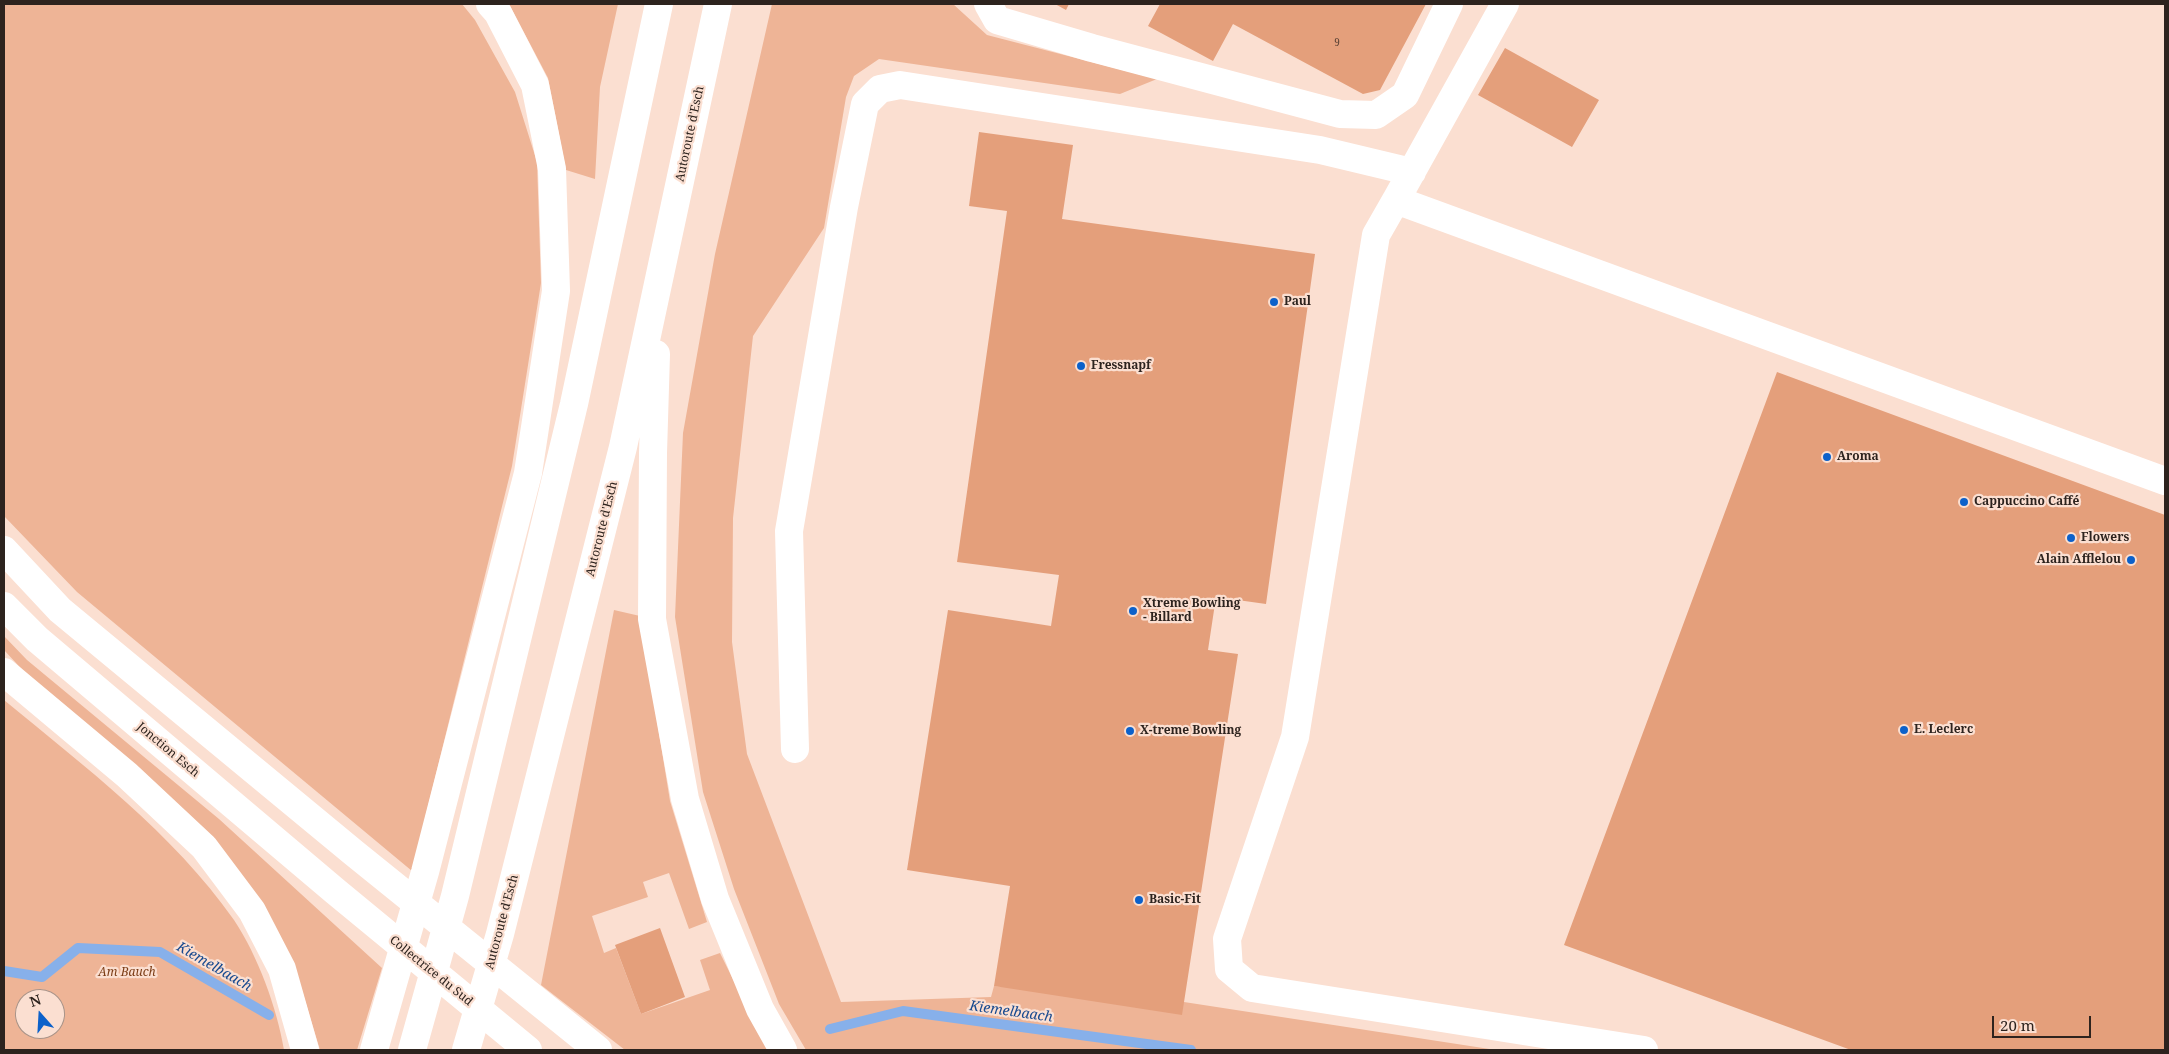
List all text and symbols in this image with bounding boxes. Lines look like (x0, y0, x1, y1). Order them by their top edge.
house number: 9 (1334, 37, 1340, 49)
street label: Autoroute d'Esch (673, 85, 707, 183)
place label: Paul (1284, 295, 1311, 309)
marker: Paul (1268, 296, 1280, 308)
place label: Fressnapf (1091, 359, 1151, 373)
marker: Fressnapf (1075, 360, 1087, 372)
place label: Aroma (1837, 450, 1879, 464)
marker: Aroma (1821, 451, 1833, 463)
street label: Autoroute d'Esch (583, 480, 621, 578)
place label: Cappuccino Caffé (1974, 495, 2079, 509)
marker: Cappuccino Caffé (1958, 496, 1970, 508)
place label: Flowers (2081, 531, 2129, 545)
marker: Flowers (2065, 532, 2077, 544)
place label: Alain Afflelou (2037, 553, 2121, 567)
marker: Alain Afflelou (2125, 554, 2137, 566)
place label: Xtreme Bowling - Billard (1143, 597, 1240, 625)
marker: Xtreme Bowling - Billard (1127, 605, 1139, 617)
street label: Jonction Esch (134, 720, 202, 780)
place label: E. Leclerc (1914, 723, 1973, 737)
place label: X-treme Bowling (1140, 724, 1241, 738)
marker: E. Leclerc (1898, 724, 1910, 736)
marker: X-treme Bowling (1124, 725, 1136, 737)
street label: Autoroute d'Esch (482, 873, 522, 971)
place label: Basic-Fit (1149, 893, 1201, 907)
marker: Basic-Fit (1133, 894, 1145, 906)
street label: Collectrice du Sud (387, 933, 475, 1009)
water label: Kiemelbaach (173, 939, 255, 995)
park label: Am Bauch (98, 966, 156, 980)
north arrow (15, 989, 65, 1039)
text: N (27, 990, 44, 1011)
water label: Kiemelbaach (968, 998, 1054, 1026)
scale bar (1994, 1006, 2093, 1038)
text: 20 m (2000, 1015, 2035, 1035)

